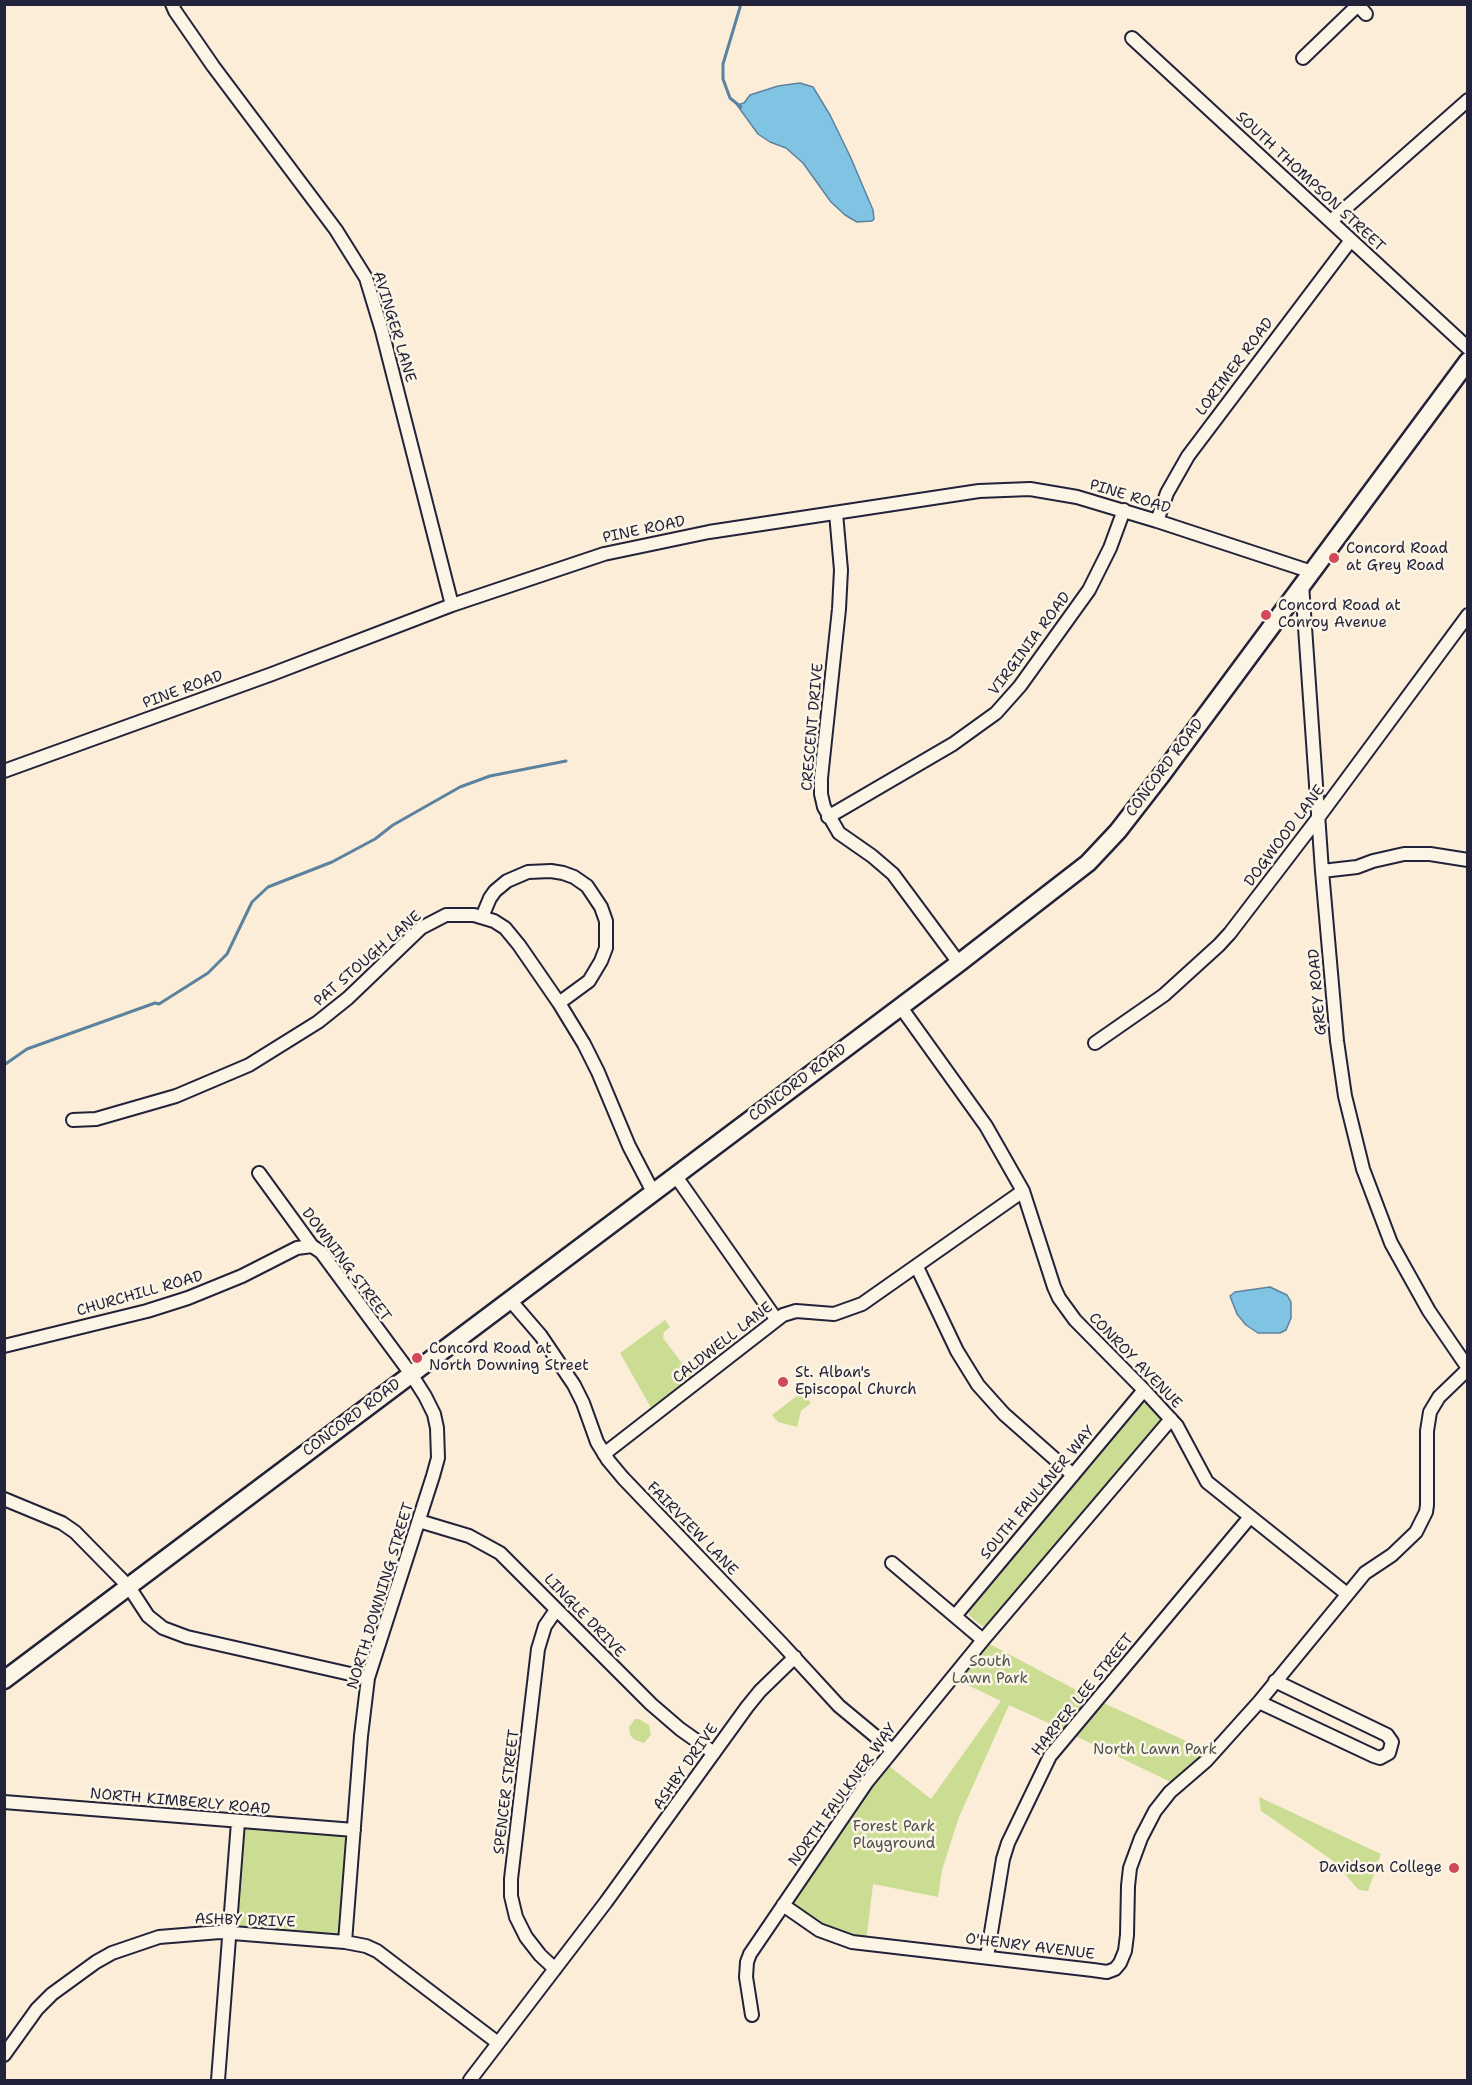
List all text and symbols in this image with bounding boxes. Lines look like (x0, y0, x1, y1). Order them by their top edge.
street label: SOUTH THOMPSON STREET (1232, 108, 1388, 256)
street label: AVINGER LANE (369, 269, 419, 385)
street label: LORIMER ROAD (1192, 314, 1278, 420)
street label: PINE ROAD (1087, 476, 1173, 518)
street label: PINE ROAD (601, 512, 687, 548)
place label: Concord Road at Grey Road (1346, 540, 1448, 575)
marker: Concord Road at Grey Road (1327, 551, 1341, 565)
street label: VIRGINIA ROAD (985, 589, 1075, 699)
place label: Concord Road at Conroy Avenue (1278, 597, 1401, 632)
marker: Concord Road at Conroy Avenue (1259, 608, 1273, 622)
street label: CRESCENT DRIVE (798, 662, 828, 792)
street label: PINE ROAD (140, 667, 226, 713)
street label: CONCORD ROAD (1122, 716, 1208, 820)
street label: DOGWOOD LANE (1241, 782, 1329, 890)
street label: PAT STOUGH LANE (311, 907, 425, 1011)
street label: GREY ROAD (1305, 948, 1331, 1036)
street label: CONCORD ROAD (746, 1040, 850, 1126)
street label: DOWNING STREET (298, 1205, 394, 1325)
street label: CHURCHILL ROAD (75, 1267, 205, 1321)
street label: CALDWELL LANE (670, 1298, 776, 1388)
street label: CONROY AVENUE (1085, 1309, 1185, 1413)
place label: Concord Road at North Downing Street (429, 1340, 589, 1375)
marker: Concord Road at North Downing Street (410, 1351, 424, 1365)
place label: St. Alban's Episcopal Church (795, 1364, 917, 1399)
street label: CONCORD ROAD (300, 1375, 404, 1461)
marker: St. Alban's Episcopal Church (776, 1375, 790, 1389)
street label: SOUTH FAULKNER WAY (977, 1423, 1099, 1563)
street label: FAIRVIEW LANE (643, 1478, 741, 1580)
street label: NORTH DOWNING STREET (344, 1500, 418, 1692)
street label: LINGLE DRIVE (540, 1570, 628, 1662)
street label: HARPER LEE STREET (1028, 1630, 1138, 1760)
park label: South Lawn Park (952, 1653, 1028, 1688)
street label: ASHBY DRIVE (650, 1720, 722, 1814)
street label: NORTH FAULKNER WAY (785, 1720, 901, 1870)
street label: SPENCER STREET (490, 1728, 524, 1856)
park label: North Lawn Park (1093, 1741, 1217, 1759)
street label: NORTH KIMBERLY ROAD (89, 1785, 271, 1819)
park label: Forest Park Playground (853, 1818, 935, 1853)
place label: Davidson College (1319, 1859, 1442, 1877)
marker: Davidson College (1447, 1861, 1461, 1875)
street label: ASHBY DRIVE (194, 1910, 296, 1932)
street label: O'HENRY AVENUE (964, 1930, 1096, 1964)

